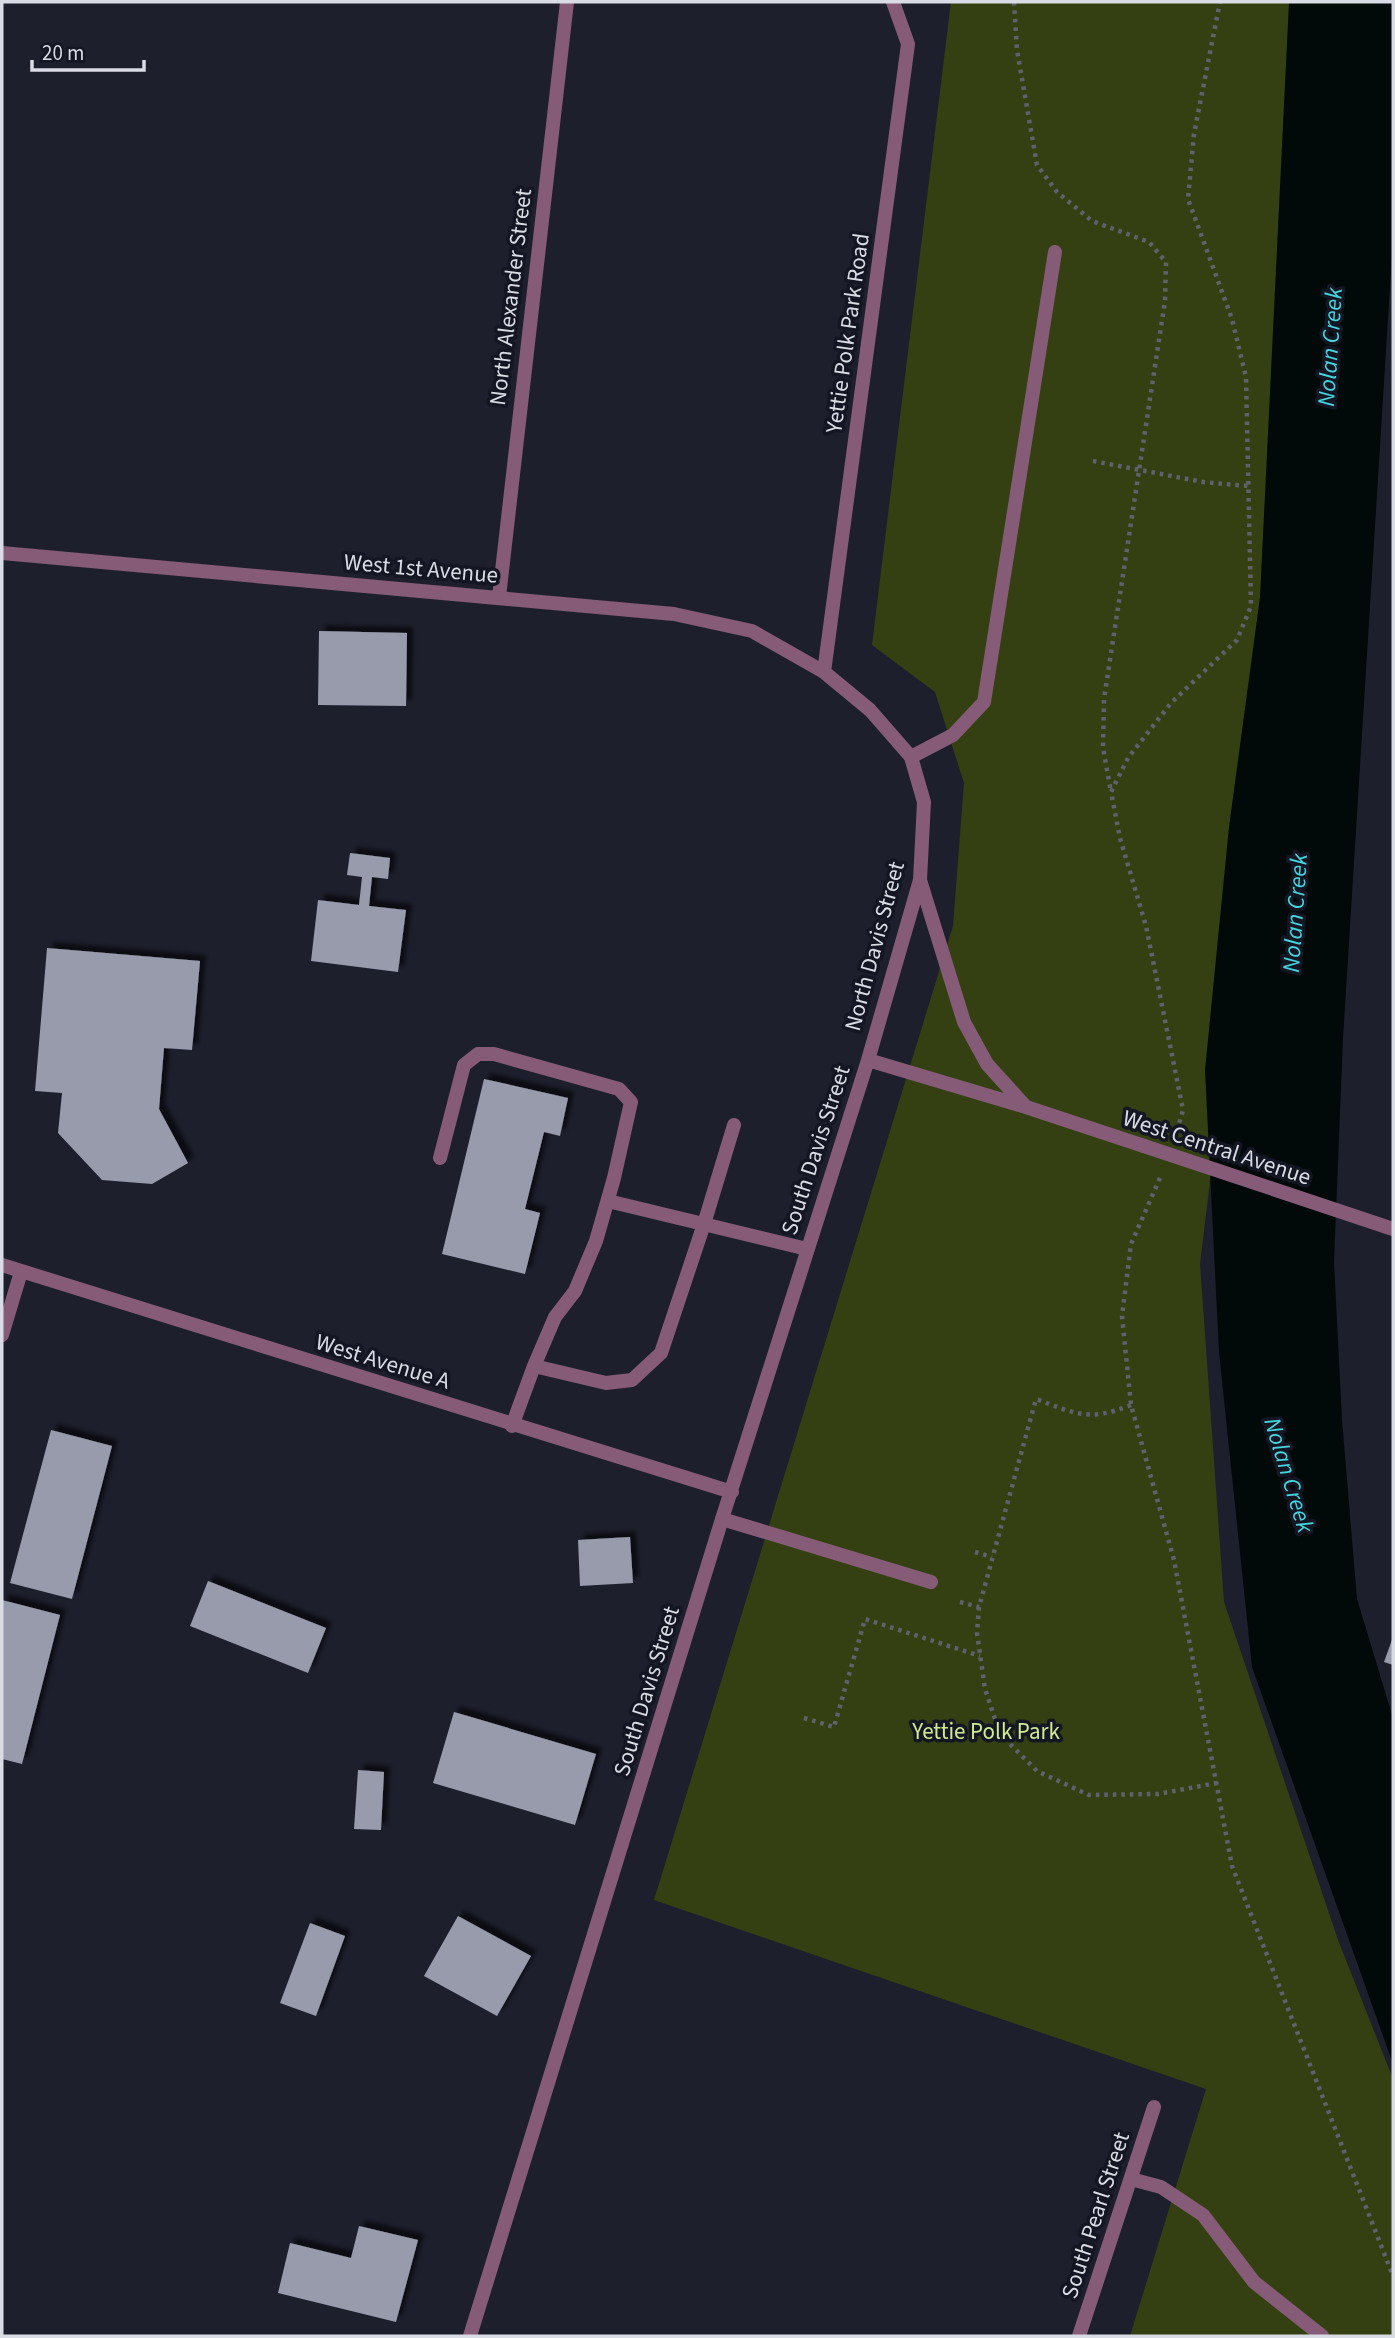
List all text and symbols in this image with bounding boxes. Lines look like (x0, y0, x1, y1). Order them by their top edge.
scale bar (32, 28, 144, 72)
text: 20 m (42, 38, 84, 68)
street label: North Alexander Street (481, 186, 540, 407)
street label: Yettie Polk Park Road (817, 231, 878, 436)
water label: Nolan Creek (1309, 286, 1352, 408)
street label: West 1st Avenue (342, 545, 500, 592)
water label: Nolan Creek (1274, 852, 1317, 974)
street label: North Davis Street (836, 858, 913, 1035)
street label: South Davis Street (773, 1061, 858, 1239)
street label: West Central Avenue (1118, 1101, 1315, 1193)
street label: West Avenue A (312, 1325, 455, 1398)
water label: Nolan Creek (1254, 1413, 1323, 1538)
street label: South Davis Street (605, 1602, 688, 1780)
park label: Yettie Polk Park (911, 1715, 1060, 1748)
street label: South Pearl Street (1053, 2127, 1138, 2303)

